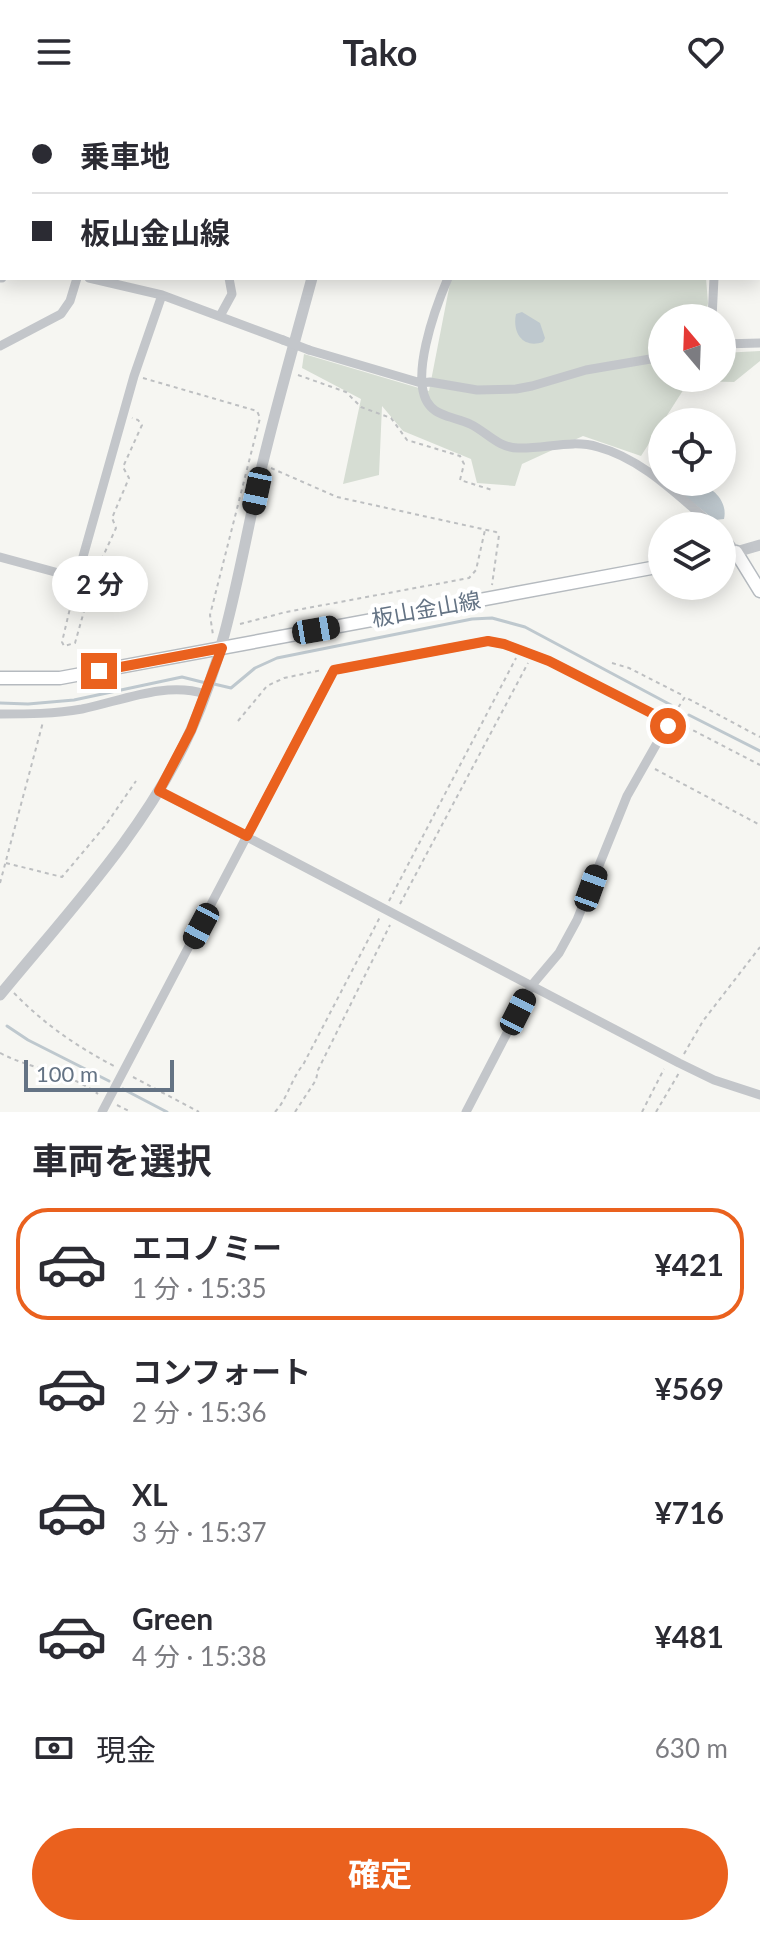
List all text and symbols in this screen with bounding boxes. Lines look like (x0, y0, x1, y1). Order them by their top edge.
icon: menu (32, 30, 76, 74)
text: Tako (343, 30, 417, 74)
icon: heart (684, 30, 728, 74)
text: 乗車地 (80, 137, 170, 173)
text: 板山金山線 (80, 214, 230, 250)
north arrow (648, 304, 736, 392)
map controls (648, 304, 736, 600)
button: locate (648, 408, 736, 496)
car (240, 465, 274, 517)
button: layers (648, 512, 736, 600)
callout: 2 分 (51, 555, 147, 611)
text: 2 分 (76, 568, 124, 600)
street label: 板山金山線 (369, 586, 482, 631)
car (290, 614, 342, 646)
route end (81, 653, 117, 689)
route start (650, 708, 686, 744)
car (572, 861, 610, 915)
car (179, 899, 223, 953)
car (496, 985, 540, 1039)
scale bar (24, 1056, 174, 1092)
text: 100 m (36, 1060, 98, 1087)
text: 車両を選択 (32, 1138, 212, 1182)
icon: car (36, 1228, 108, 1300)
text: エコノミー (132, 1229, 282, 1265)
text: ¥421 (654, 1246, 724, 1282)
text: 1 分 · 15:35 (132, 1272, 267, 1304)
icon: car (36, 1352, 108, 1424)
text: コンフォート (132, 1353, 311, 1389)
text: ¥569 (654, 1370, 724, 1406)
text: 2 分 · 15:36 (132, 1396, 267, 1428)
icon: car (36, 1476, 108, 1548)
text: XL (132, 1476, 168, 1512)
text: ¥716 (654, 1494, 724, 1530)
text: 3 分 · 15:37 (132, 1516, 267, 1548)
icon: car (36, 1600, 108, 1672)
text: Green (132, 1600, 213, 1636)
text: ¥481 (654, 1618, 724, 1654)
text: 4 分 · 15:38 (132, 1640, 267, 1672)
icon: cash (32, 1726, 76, 1770)
text: 現金 (96, 1731, 156, 1767)
text: 630 m (655, 1732, 728, 1764)
button: 確定 (32, 1828, 728, 1920)

